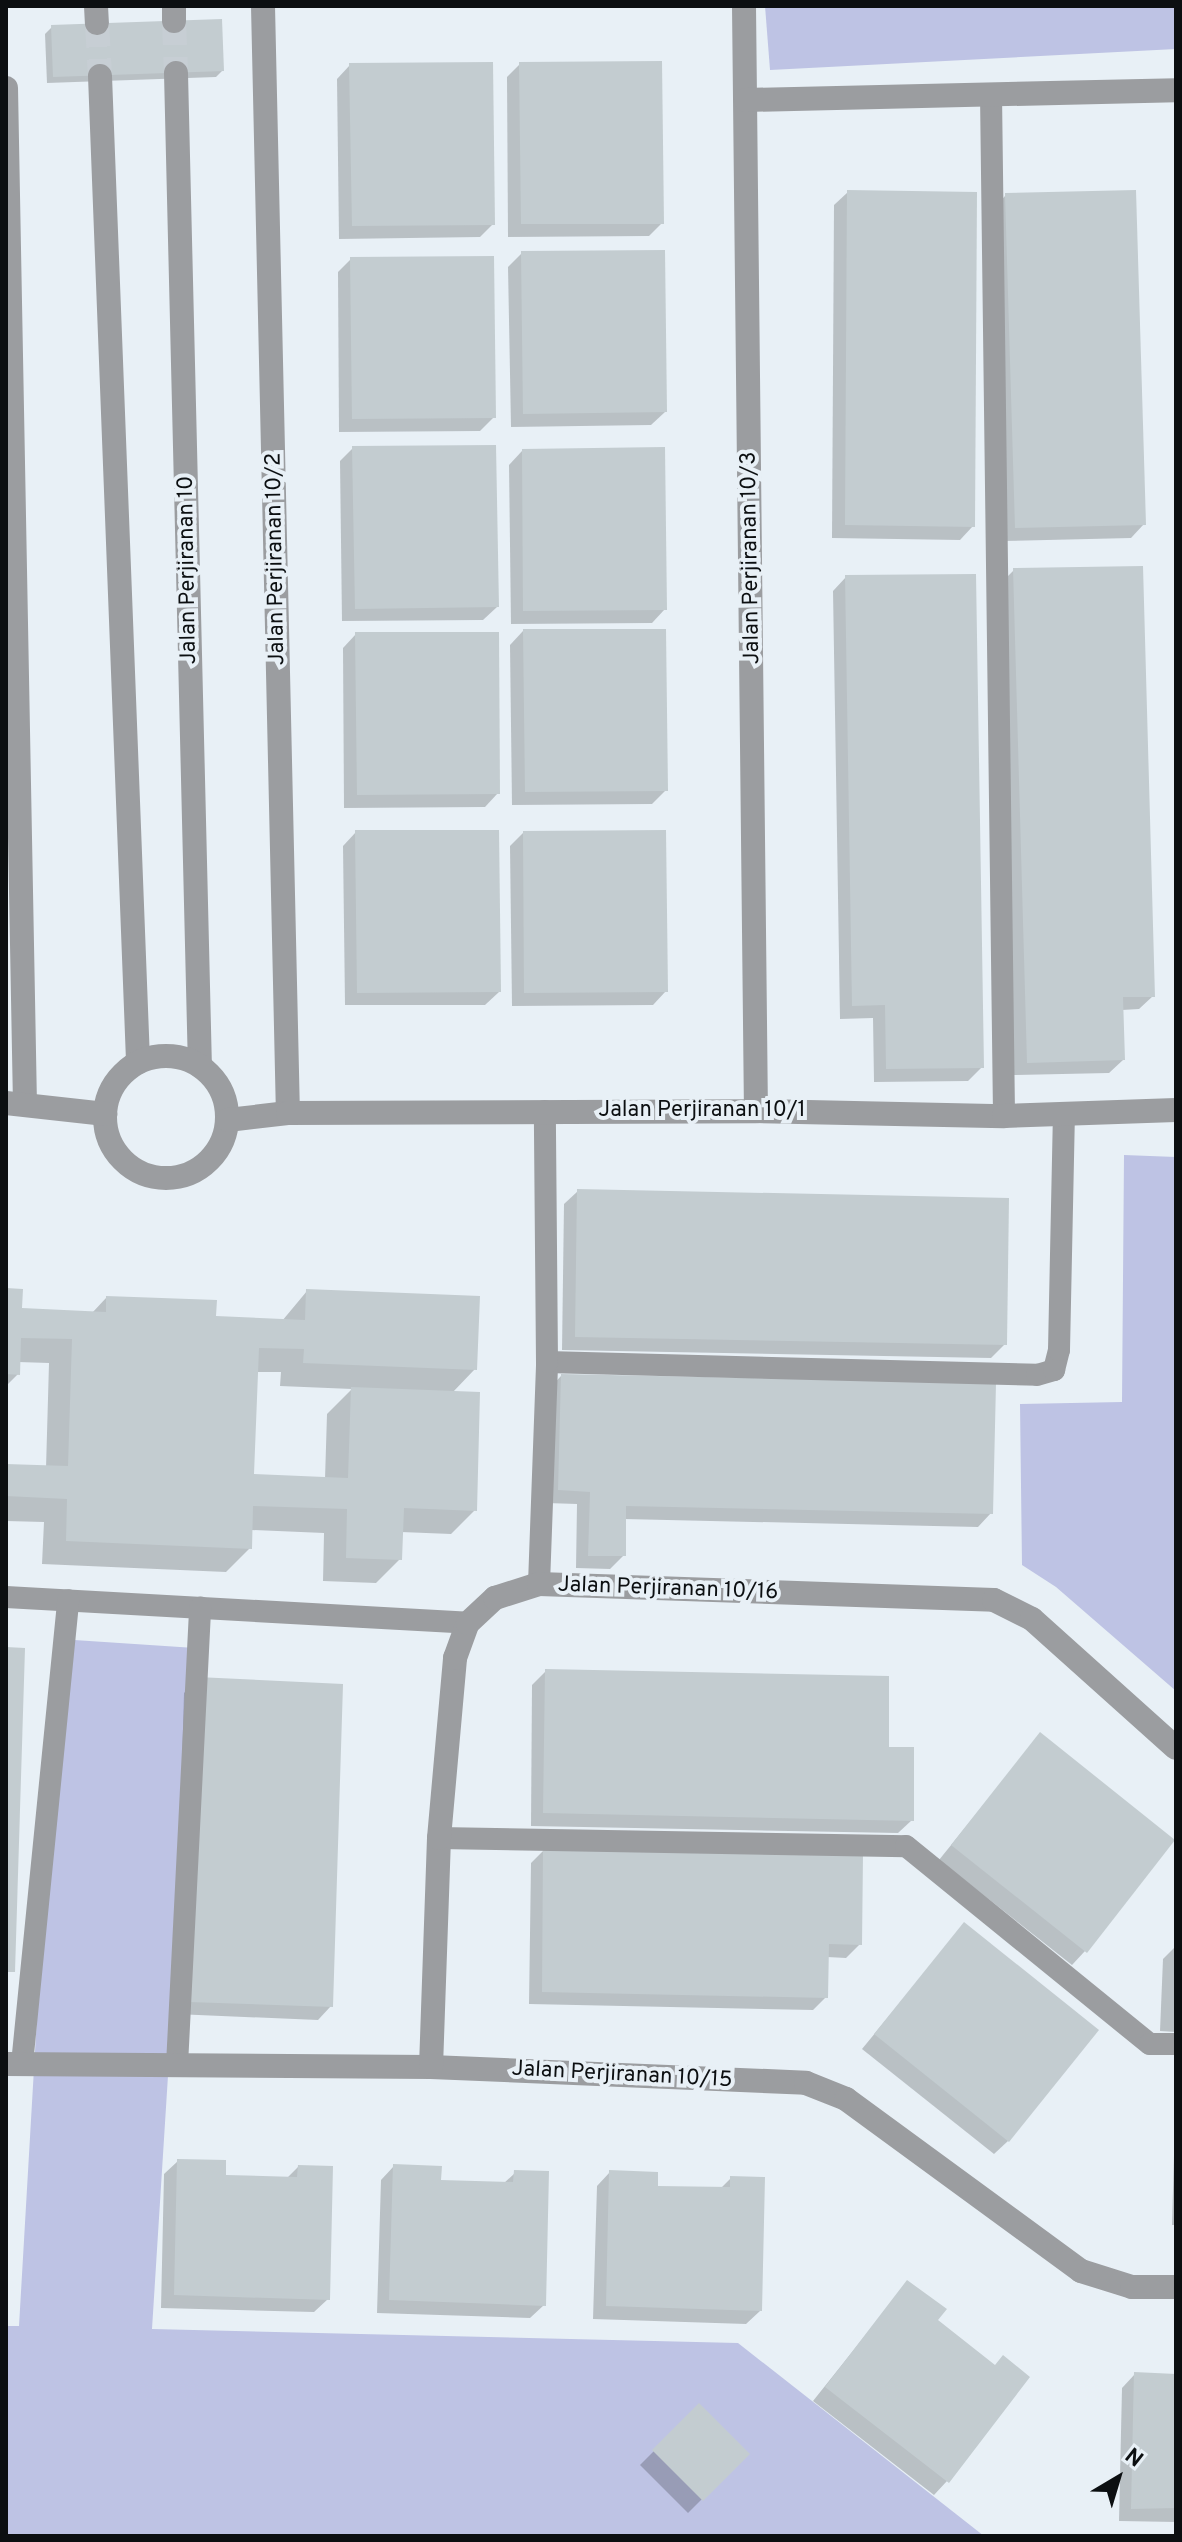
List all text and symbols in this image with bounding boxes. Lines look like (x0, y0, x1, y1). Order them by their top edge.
street label: Jalan Perjiranan 10/3 (736, 451, 766, 665)
street label: Jalan Perjiranan 10/2 (261, 452, 291, 666)
street label: Jalan Perjiranan 10 (173, 475, 203, 665)
street label: Jalan Perjiranan 10/1 (598, 1098, 806, 1124)
street label: Jalan Perjiranan 10/16 (557, 1572, 779, 1606)
street label: Jalan Perjiranan 10/15 (511, 2056, 733, 2094)
north arrow (1078, 2438, 1158, 2518)
text: N (1119, 2443, 1148, 2474)

